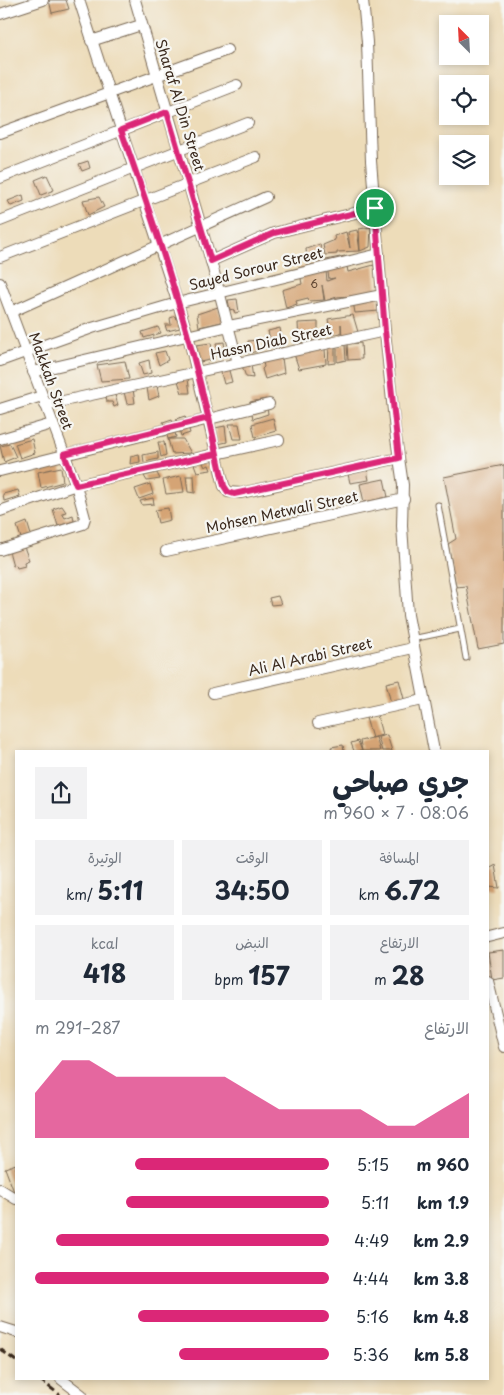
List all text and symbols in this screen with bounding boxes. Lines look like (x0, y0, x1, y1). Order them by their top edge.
north arrow (439, 15, 489, 65)
map controls (439, 15, 489, 185)
street label: Sharaf Al Din Street (150, 36, 211, 173)
button: locate (439, 75, 489, 125)
button: layers (439, 135, 489, 185)
pin (354, 187, 396, 229)
icon: arrive (361, 194, 389, 222)
street label: Sayed Sorour Street (187, 242, 325, 295)
house number: 6 (310, 275, 318, 292)
street label: Hassn Diab Street (208, 318, 334, 365)
street label: Makkah Street (24, 329, 79, 433)
street label: Mohsen Metwali Street (204, 485, 360, 538)
street label: Ali Al Arabi Street (246, 632, 374, 681)
text: جري صباحي (332, 759, 469, 802)
button: share (35, 767, 87, 819)
text: 08:06 · 7 × 960 m (323, 800, 469, 824)
text: الوتيرة (88, 847, 122, 868)
text: الوقت (236, 847, 268, 868)
text: المسافة (379, 847, 419, 868)
text: 5:11 (97, 871, 143, 909)
text: 34:50 (214, 871, 290, 909)
text: 6.72 (384, 871, 440, 909)
text: /km (66, 884, 97, 905)
text: km (359, 884, 384, 905)
text: النبض (235, 932, 269, 953)
text: الارتفاع (380, 932, 419, 953)
text: kcal (91, 933, 119, 954)
text: 418 (83, 954, 126, 992)
text: 157 (248, 956, 290, 994)
text: 28 (391, 956, 425, 994)
text: bpm (214, 969, 248, 990)
text: m (374, 969, 391, 990)
text: 287–291 m (35, 1015, 120, 1039)
text: الارتفاع (424, 1015, 469, 1039)
text: 5:15 (357, 1152, 389, 1176)
text: 960 m (417, 1152, 469, 1176)
text: 5:11 (361, 1190, 389, 1214)
text: 1.9 km (417, 1190, 469, 1214)
text: 4:49 (354, 1228, 389, 1252)
text: 2.9 km (413, 1228, 469, 1252)
text: 4:44 (353, 1266, 389, 1290)
text: 3.8 km (414, 1266, 469, 1290)
text: 5:16 (356, 1304, 389, 1328)
text: 4.8 km (413, 1304, 469, 1328)
text: 5:36 (352, 1342, 389, 1366)
text: 5.8 km (414, 1342, 469, 1366)

